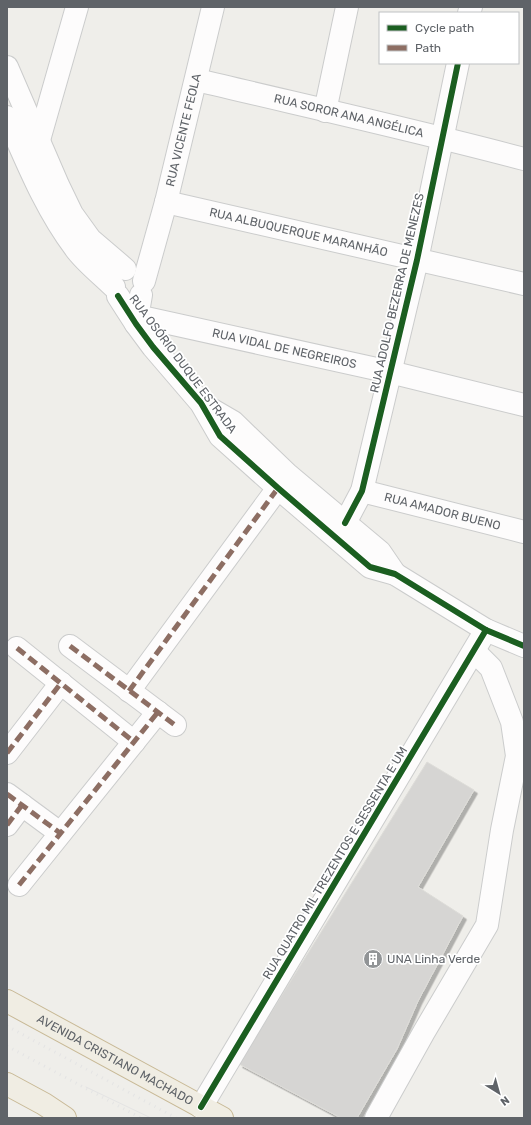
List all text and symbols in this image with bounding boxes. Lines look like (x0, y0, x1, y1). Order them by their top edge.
legend (379, 12, 519, 64)
text: Cycle path (415, 21, 474, 35)
text: Path (415, 41, 441, 55)
street label: RUA VICENTE FEOLA (163, 72, 204, 188)
street label: RUA SOROR ANA ANGÉLICA (273, 91, 425, 140)
street label: RUA ADOLFO BEZERRA DE MENEZES (367, 192, 427, 394)
street label: RUA ALBUQUERQUE MARANHÃO (208, 205, 389, 260)
street label: RUA OSÓRIO DUQUE ESTRADA (126, 292, 240, 436)
street label: RUA VIDAL DE NEGREIROS (211, 326, 358, 371)
street label: RUA AMADOR BUENO (383, 490, 502, 533)
street label: RUA QUATRO MIL TREZENTOS E SESSENTA E UM (260, 744, 410, 982)
building icon: UNA Linha Verde (362, 948, 384, 970)
place label: UNA Linha Verde (387, 952, 480, 966)
street label: AVENIDA CRISTIANO MACHADO (35, 1012, 196, 1108)
north arrow (479, 1073, 519, 1113)
text: N (498, 1093, 512, 1108)

